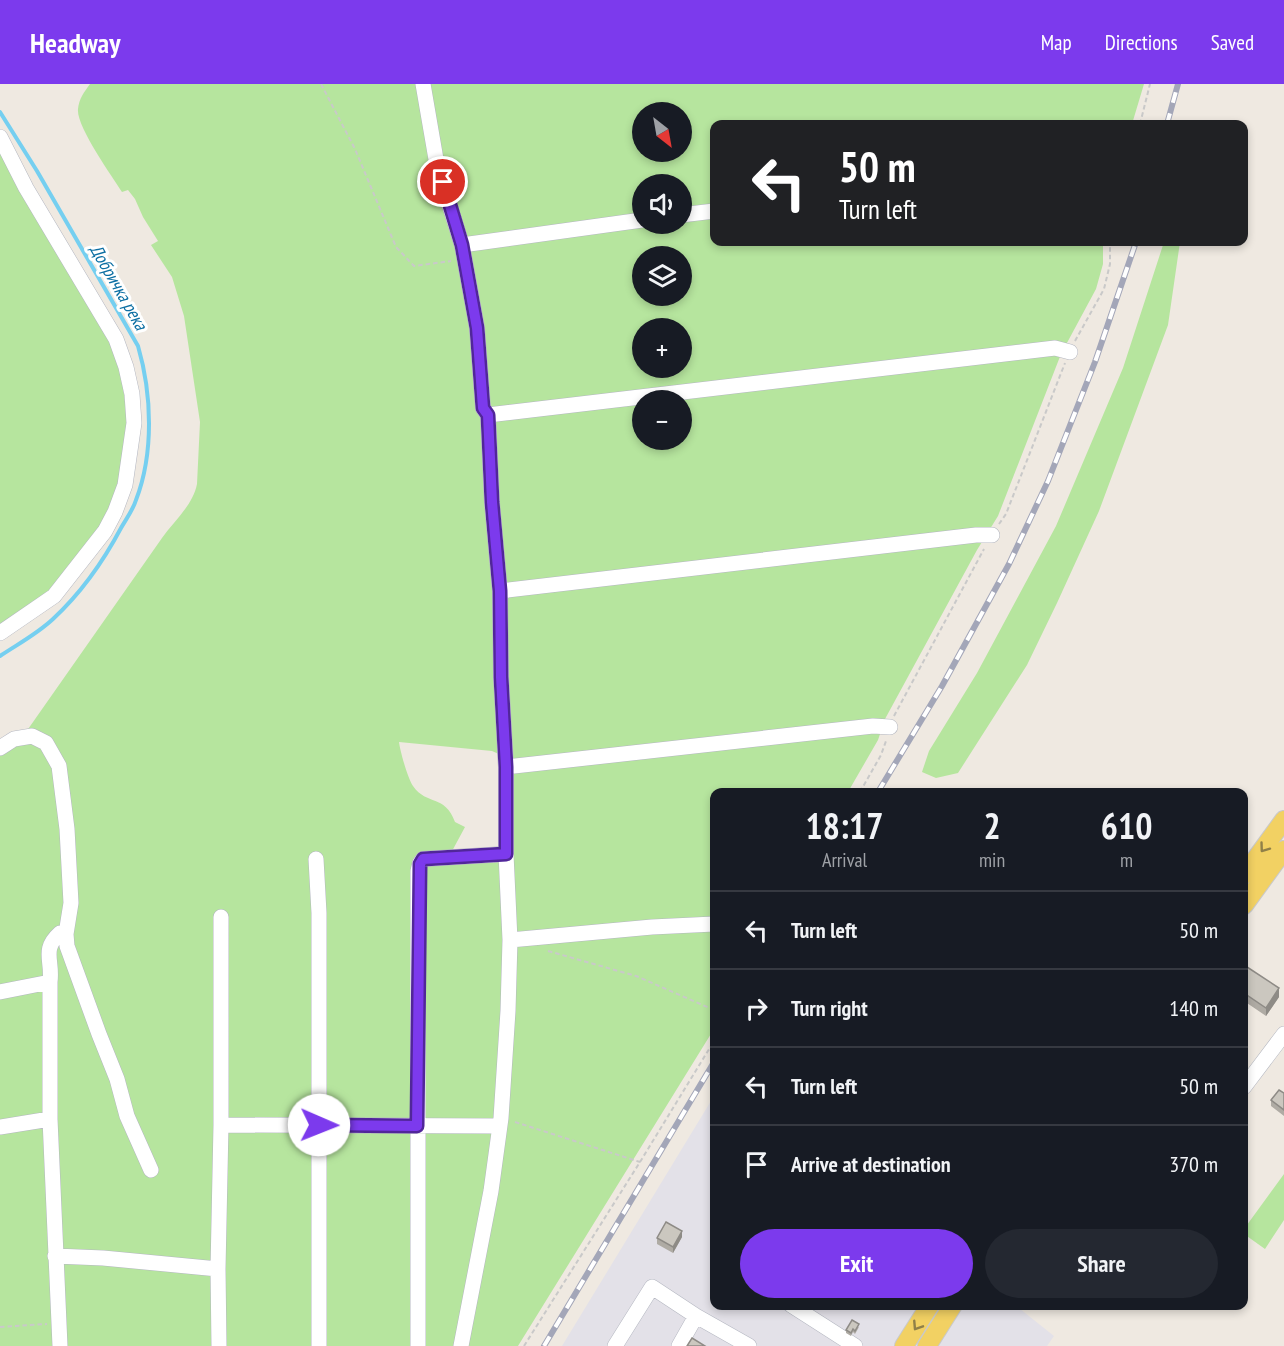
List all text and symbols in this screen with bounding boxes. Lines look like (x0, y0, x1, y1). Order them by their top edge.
text: Headway (30, 24, 120, 61)
text: Map (1041, 29, 1072, 56)
text: Directions (1105, 29, 1178, 56)
text: Saved (1211, 29, 1254, 56)
north arrow (632, 102, 692, 162)
map controls (632, 102, 692, 450)
text: 50 m (839, 139, 916, 194)
icon: left (740, 144, 818, 222)
pin (417, 156, 468, 207)
icon: arrive (426, 165, 459, 198)
button: sound (632, 174, 692, 234)
text: Turn left (839, 192, 917, 226)
water label: Добричка река (85, 239, 153, 335)
button: layers (632, 246, 692, 306)
button: + (632, 318, 692, 378)
button: − (632, 390, 692, 450)
text: 18:17 (806, 802, 883, 849)
text: 2 (983, 802, 1001, 849)
text: 610 (1101, 802, 1152, 849)
one-way arrow (1260, 841, 1271, 852)
text: Arrival (822, 847, 867, 873)
text: min (979, 847, 1005, 873)
text: m (1120, 847, 1133, 873)
icon: left (740, 914, 773, 947)
text: Turn left (791, 916, 857, 944)
text: 50 m (1179, 916, 1218, 944)
icon: right (740, 992, 773, 1025)
text: Turn right (791, 994, 868, 1022)
text: 140 m (1169, 994, 1218, 1022)
icon: left (740, 1070, 773, 1103)
text: Turn left (791, 1072, 857, 1100)
text: 50 m (1179, 1072, 1218, 1100)
position arrow (287, 1093, 351, 1157)
icon: arrive (740, 1148, 773, 1181)
text: Arrive at destination (791, 1150, 951, 1178)
text: 370 m (1169, 1150, 1218, 1178)
button: Exit (740, 1229, 973, 1298)
button: Share (985, 1229, 1218, 1298)
one-way arrow (914, 1319, 925, 1330)

